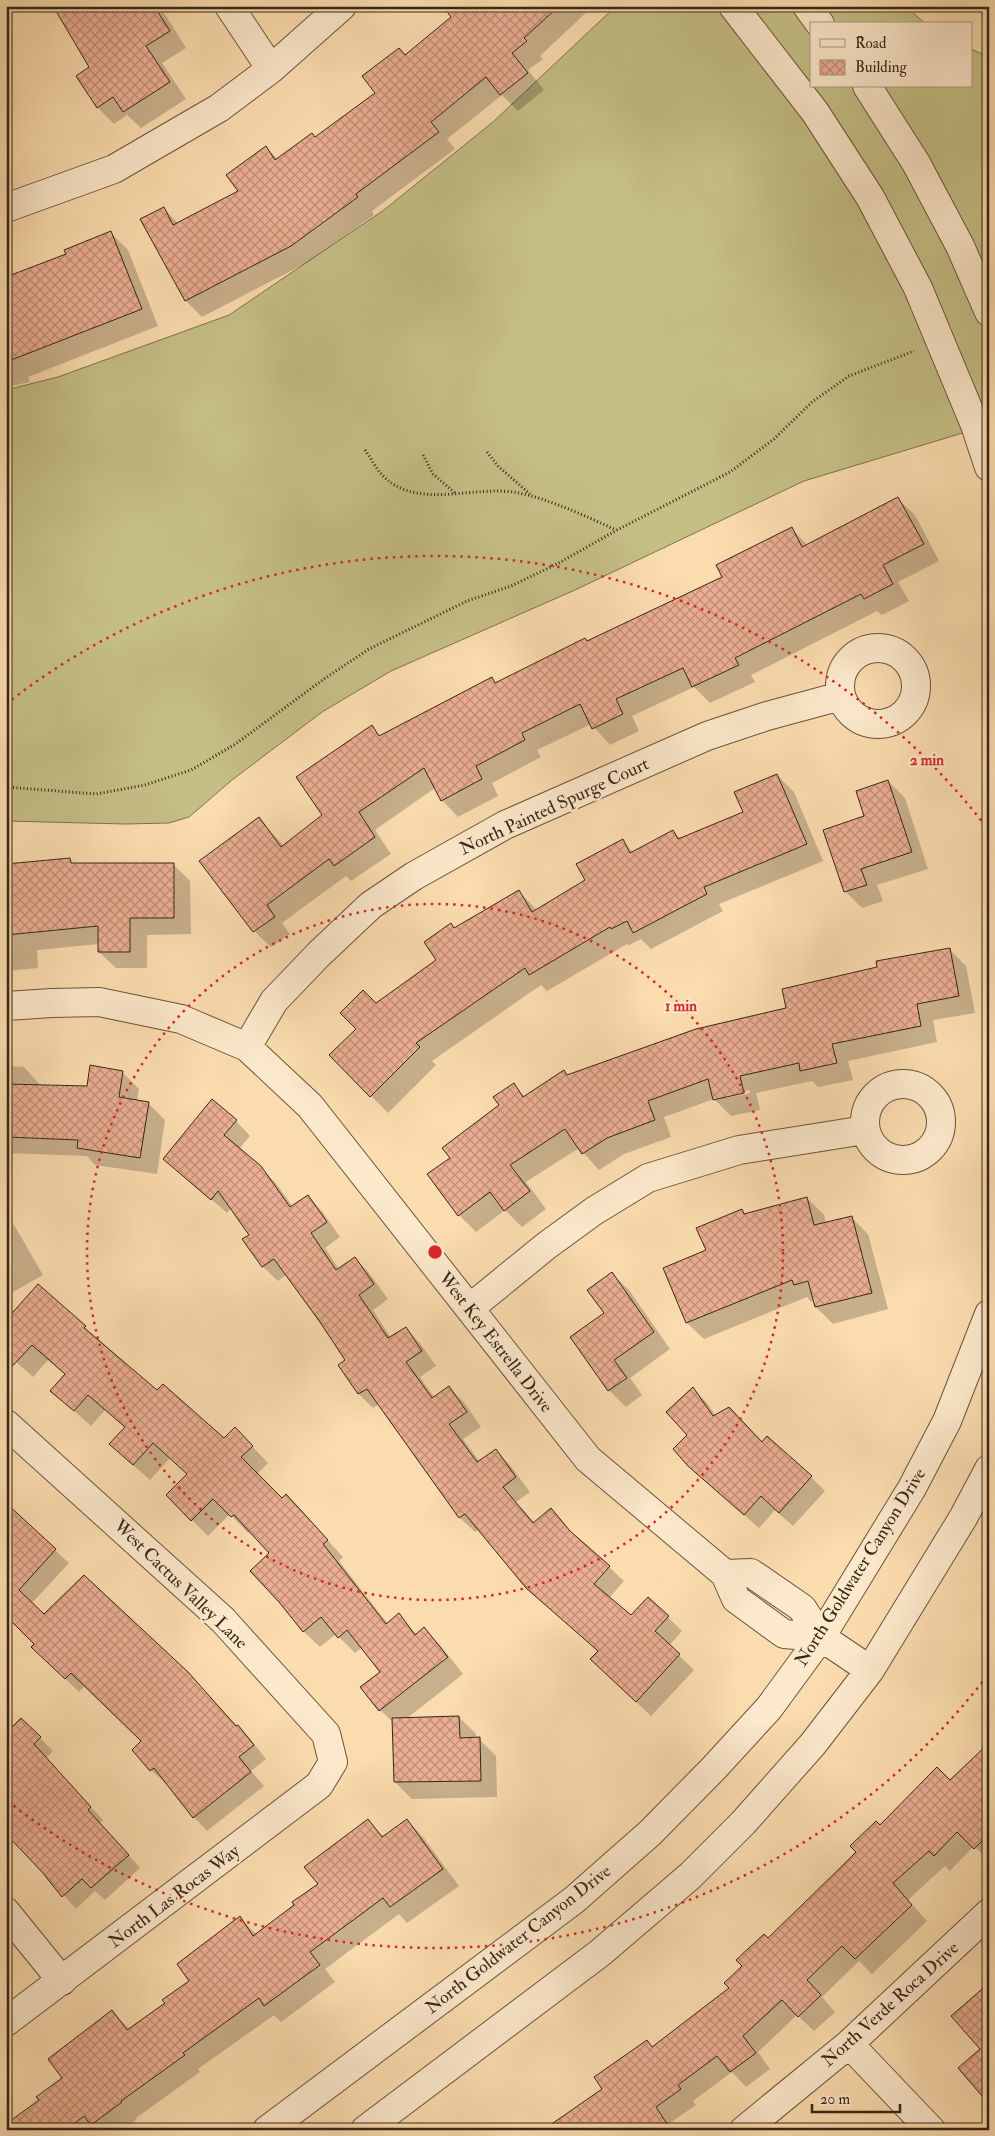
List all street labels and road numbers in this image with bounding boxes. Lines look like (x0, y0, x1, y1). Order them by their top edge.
street label: North Painted Spurge Court (456, 752, 653, 861)
street label: West Key Estrella Drive (433, 1267, 558, 1418)
street label: North Goldwater Canyon Drive (790, 1463, 931, 1671)
street label: West Cactus Valley Lane (108, 1514, 253, 1654)
street label: North Las Rocas Way (104, 1839, 245, 1953)
street label: North Goldwater Canyon Drive (421, 1859, 616, 2019)
street label: North Verde Roca Drive (817, 1936, 964, 2072)

